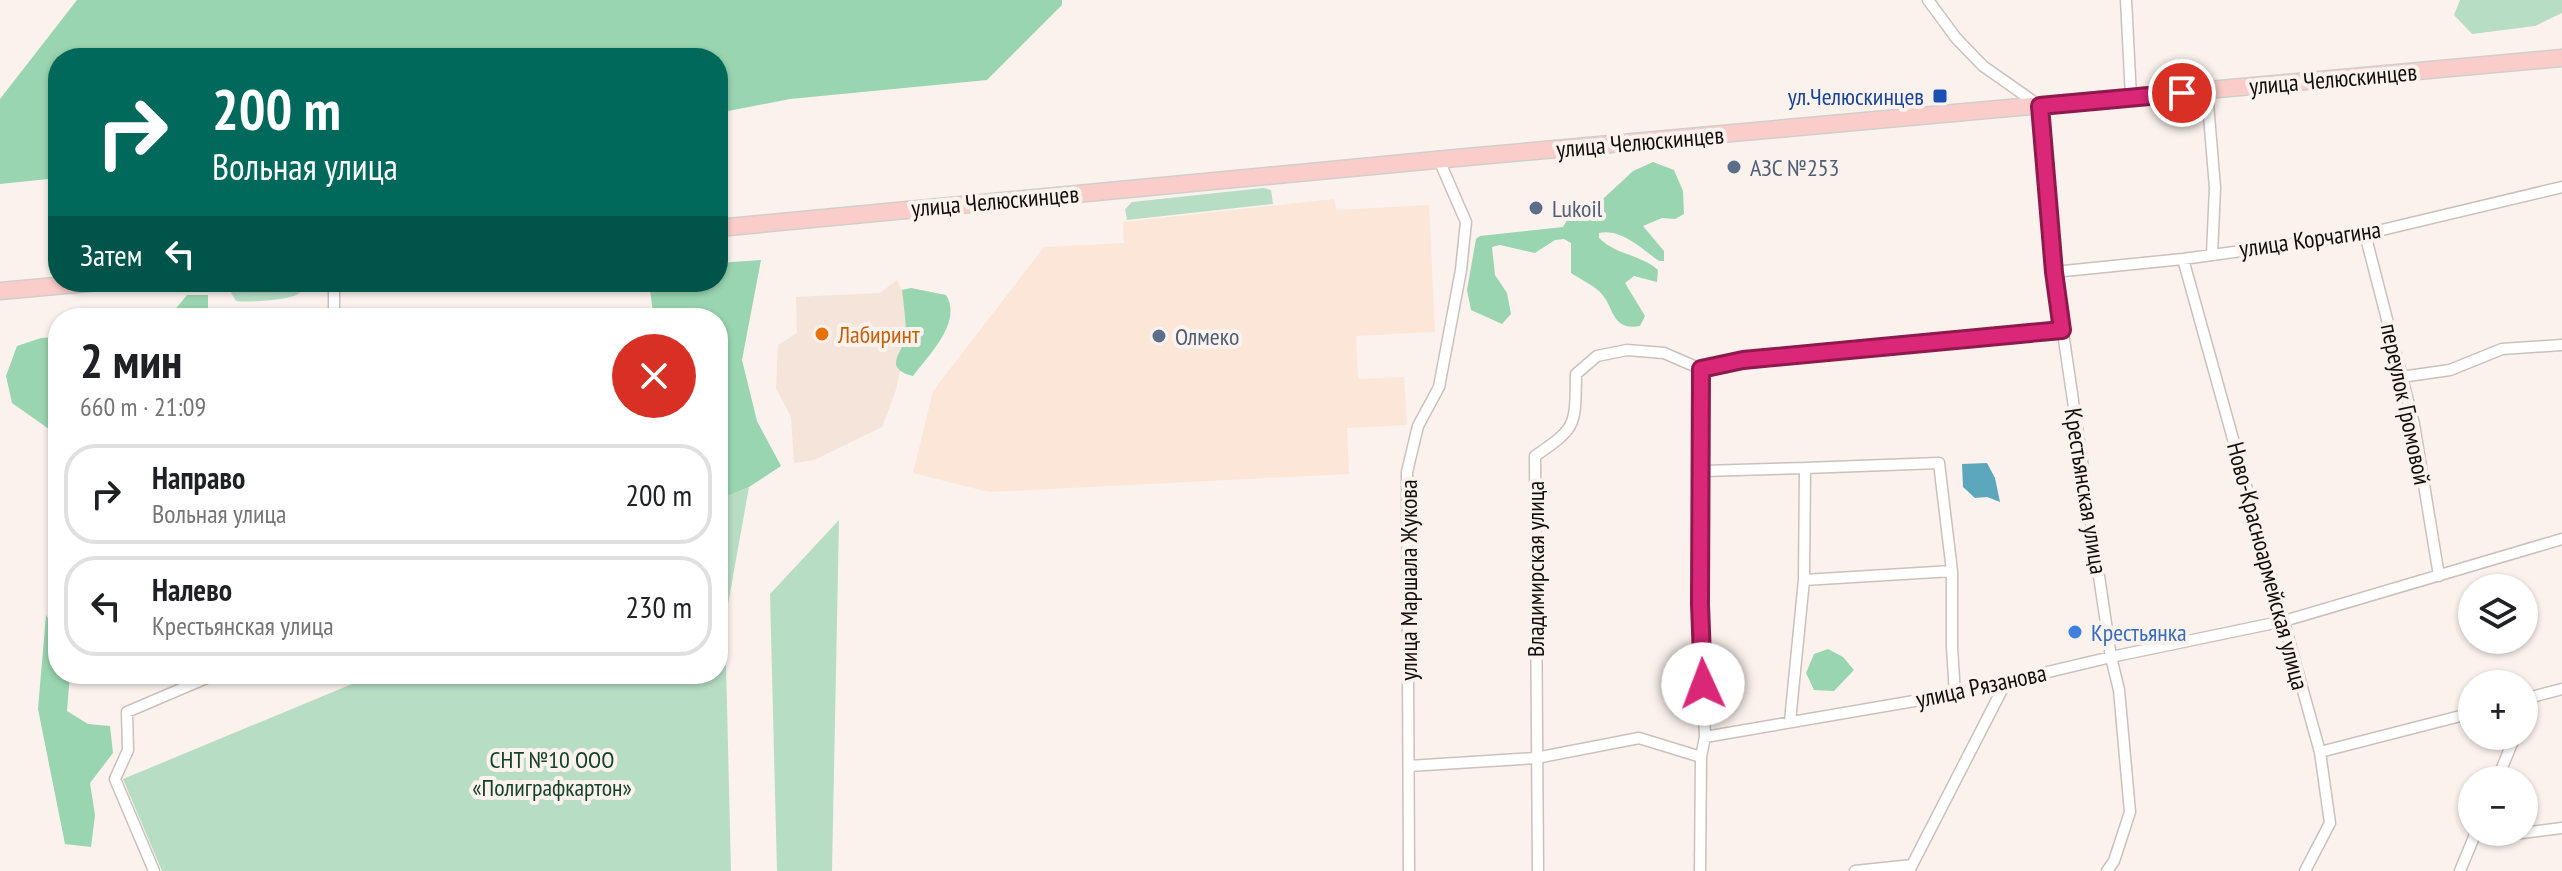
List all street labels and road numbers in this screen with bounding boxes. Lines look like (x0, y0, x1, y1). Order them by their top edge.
street label: улица Челюскинцев (2248, 56, 2418, 102)
street label: улица Челюскинцев (1555, 119, 1725, 165)
street label: улица Челюскинцев (910, 178, 1080, 224)
street label: улица Корчагина (2237, 214, 2383, 264)
street label: переулок Громовой (2374, 320, 2438, 488)
street label: Крестьянская улица (2058, 406, 2114, 576)
street label: Ново-Красноармейская улица (2220, 439, 2316, 693)
street label: улица Маршала Жукова (1393, 479, 1424, 681)
street label: Владимирская улица (1520, 481, 1551, 657)
street label: улица Рязанова (1913, 657, 2049, 715)

